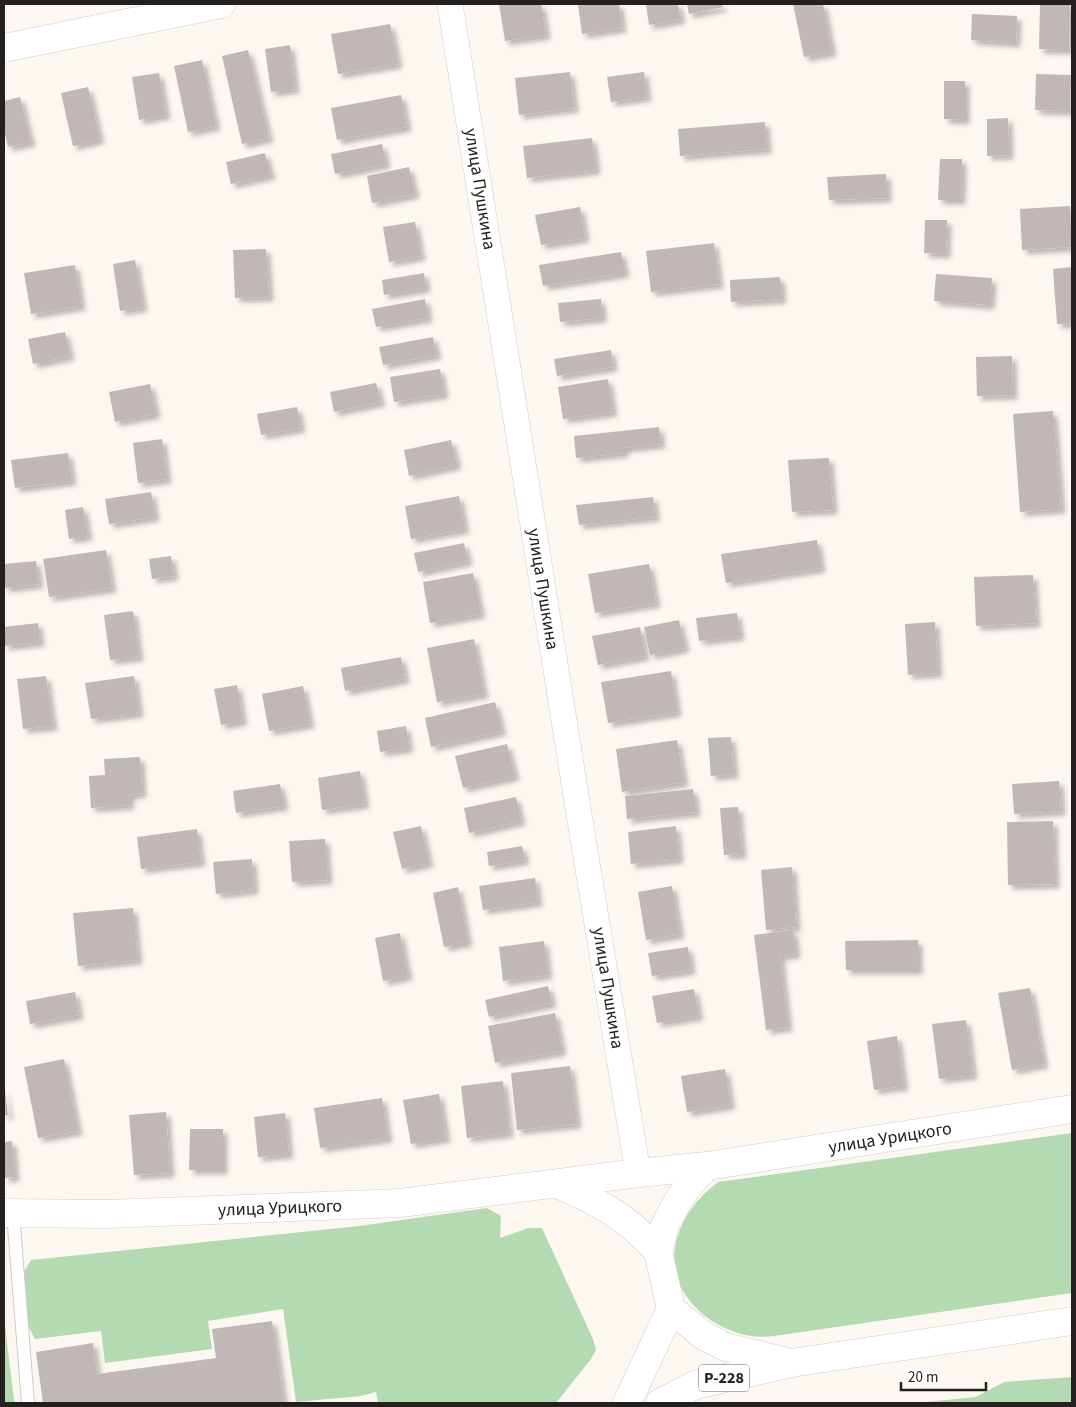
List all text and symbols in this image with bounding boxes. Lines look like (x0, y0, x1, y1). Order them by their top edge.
street label: улица Пушкина (458, 127, 502, 251)
street label: улица Пушкина (521, 527, 565, 651)
street label: улица Пушкина (586, 926, 630, 1050)
street label: улица Урицкого (827, 1116, 953, 1160)
street label: улица Урицкого (217, 1193, 343, 1223)
scale bar (901, 1360, 986, 1392)
road number: Р-228 (699, 1365, 749, 1392)
text: 20 m (908, 1367, 938, 1388)

